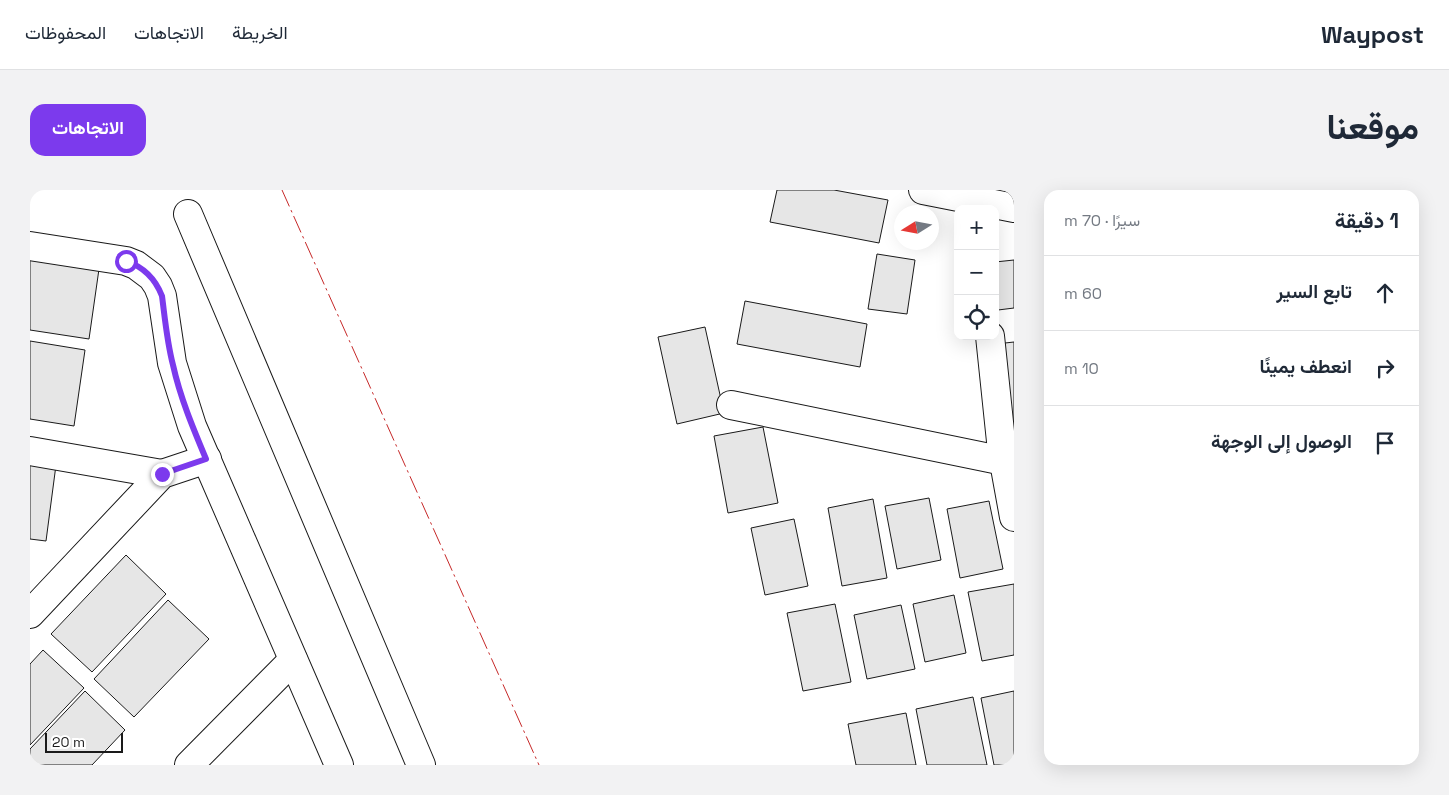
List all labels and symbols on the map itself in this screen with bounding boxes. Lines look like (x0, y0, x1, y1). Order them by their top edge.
north arrow (894, 205, 939, 250)
route start (115, 250, 138, 273)
route end (151, 463, 174, 486)
scale bar (45, 730, 122, 753)

